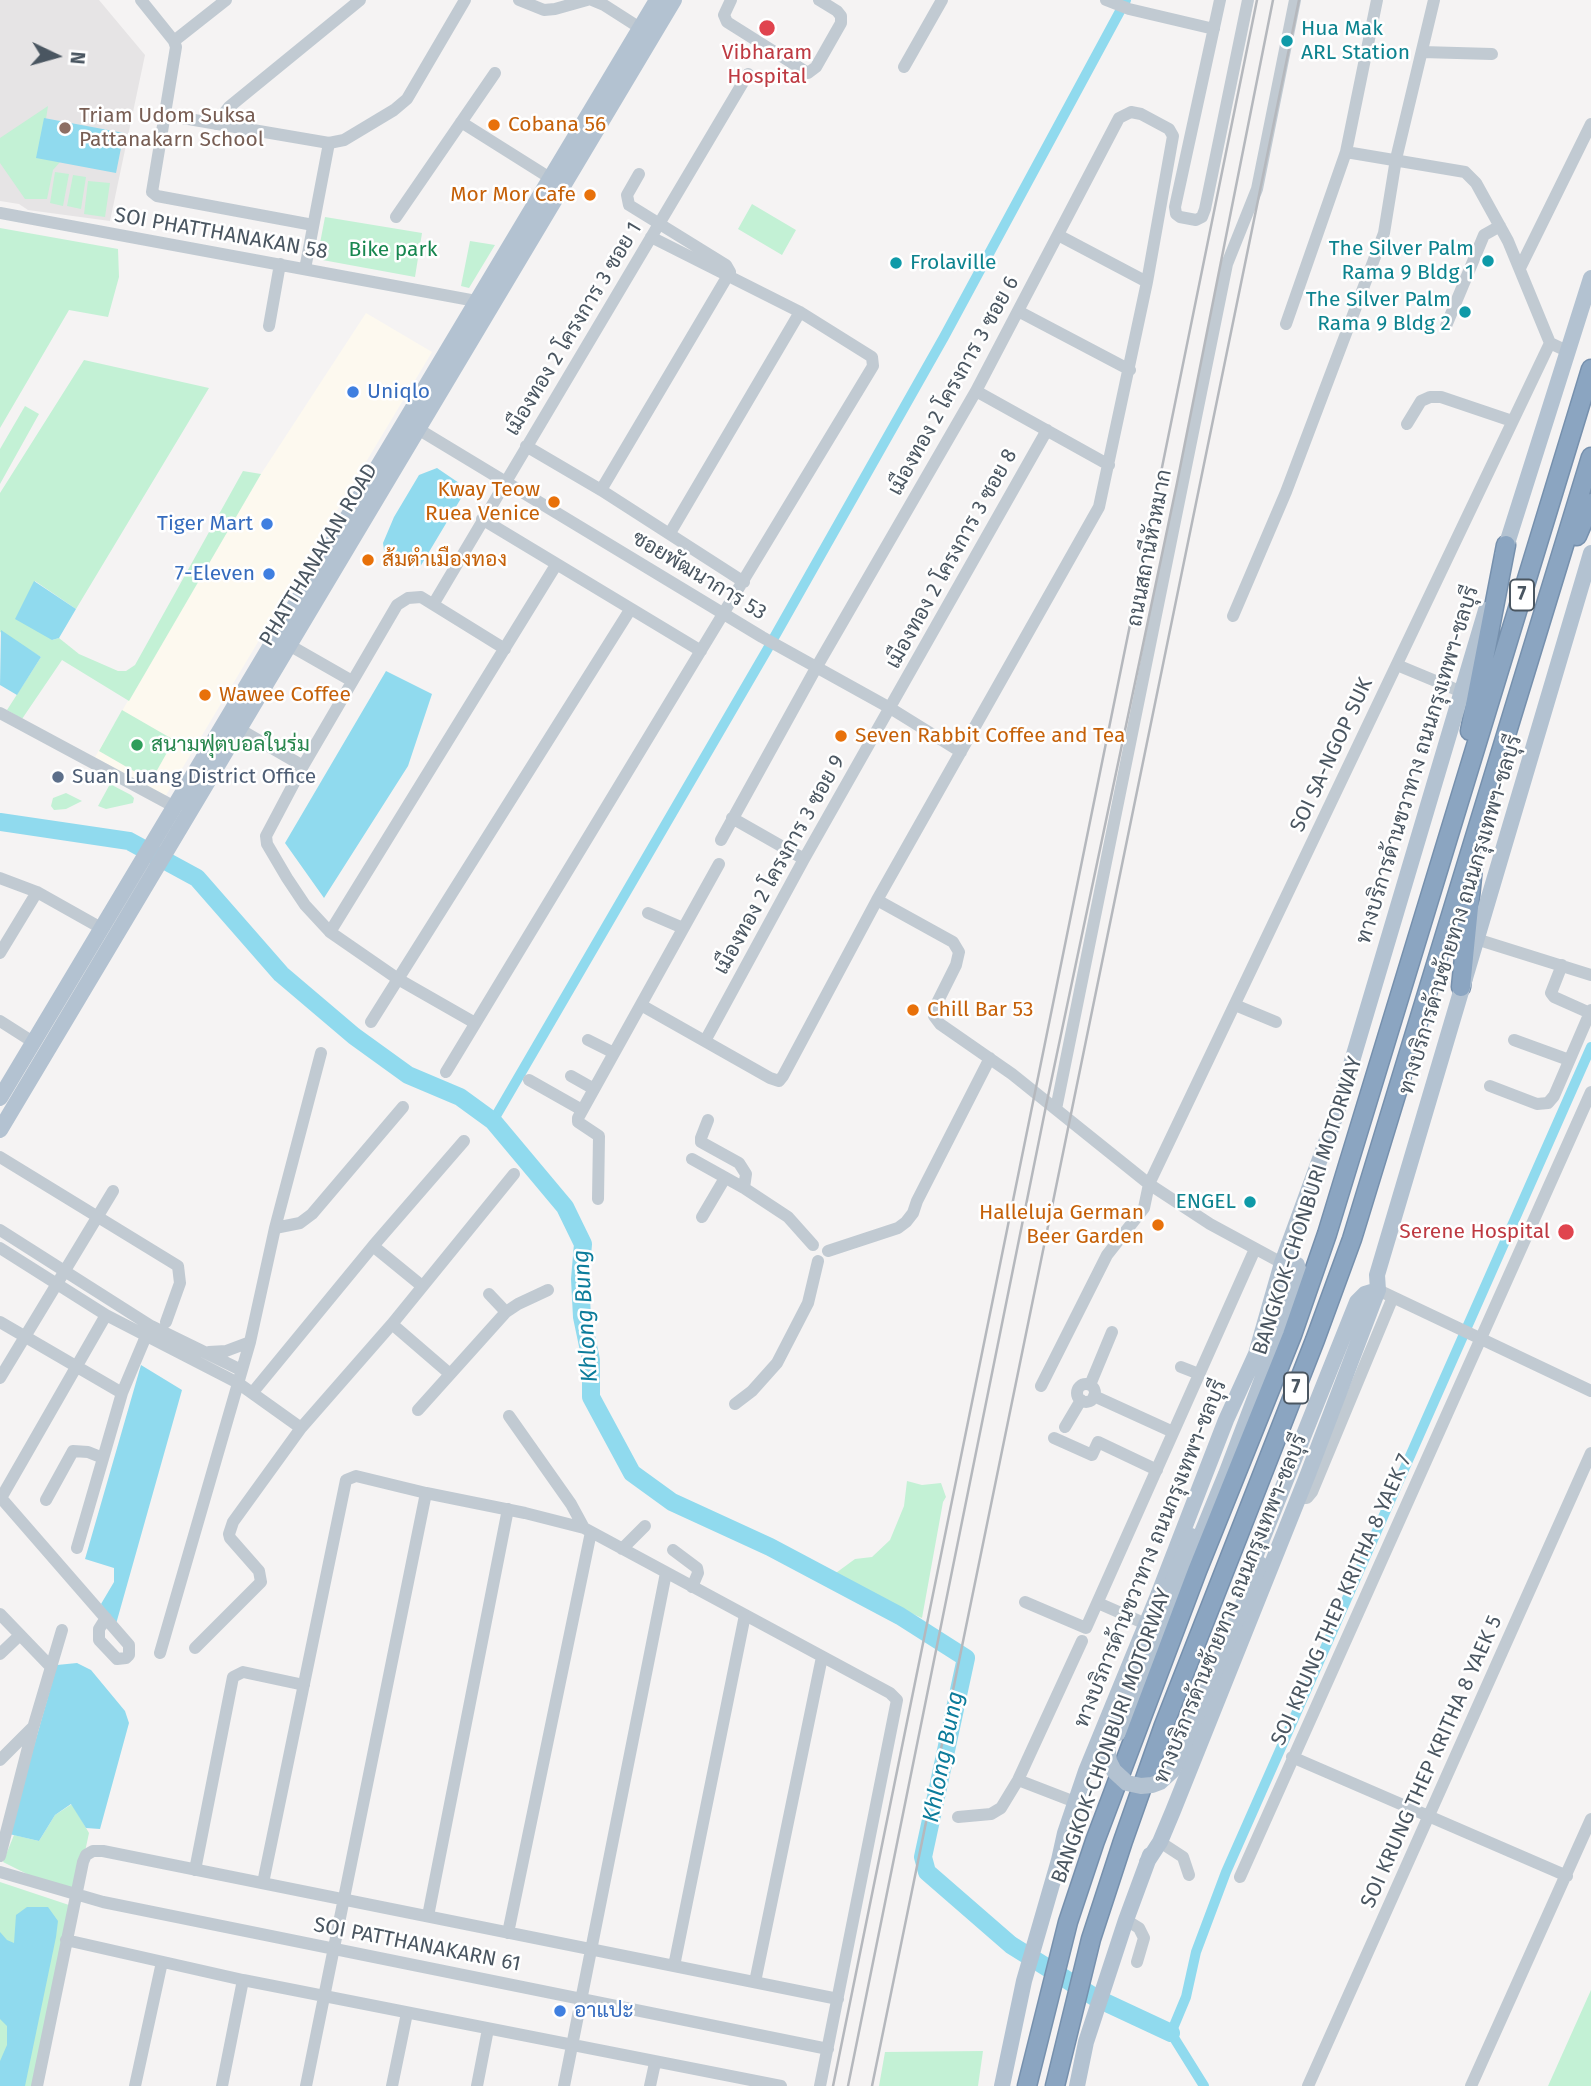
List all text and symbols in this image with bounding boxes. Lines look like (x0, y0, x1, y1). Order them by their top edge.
place label: Hua Mak ARL Station (1301, 16, 1410, 66)
marker: Vibharam Hospital (757, 18, 777, 38)
north arrow (21, 21, 91, 91)
marker: Hua Mak ARL Station (1279, 33, 1295, 49)
place label: Vibharam Hospital (722, 40, 812, 90)
text: N (65, 51, 89, 65)
place label: Triam Udom Suksa Pattanakarn School (79, 103, 264, 153)
place label: Cobana 56 (508, 112, 606, 138)
marker: Cobana 56 (486, 117, 502, 133)
marker: Triam Udom Suksa Pattanakarn School (57, 120, 73, 136)
place label: Mor Mor Cafe (450, 182, 576, 208)
marker: Mor Mor Cafe (582, 187, 598, 203)
street label: SOI PHATTHANAKAN 58 (112, 203, 330, 265)
street label: เมืองทอง 2 โครงการ 3 ซอย 1 (500, 218, 648, 440)
place label: The Silver Palm Rama 9 Bldg 1 (1329, 236, 1474, 286)
park label: Bike park (349, 237, 437, 263)
place label: Frolaville (910, 250, 996, 276)
marker: The Silver Palm Rama 9 Bldg 1 (1480, 253, 1496, 269)
marker: Frolaville (888, 255, 904, 271)
street label: เมืองทอง 2 โครงการ 3 ซอย 6 (883, 272, 1025, 500)
place label: The Silver Palm Rama 9 Bldg 2 (1306, 287, 1451, 337)
marker: The Silver Palm Rama 9 Bldg 2 (1457, 304, 1473, 320)
place label: Uniqlo (367, 379, 430, 405)
marker: Uniqlo (345, 384, 361, 400)
street label: เมืองทอง 2 โครงการ 3 ซอย 8 (881, 445, 1023, 673)
street label: PHATTHANAKAN ROAD (254, 459, 384, 651)
street label: ถนนสถานีหัวหมาก (1122, 467, 1178, 629)
place label: Kway Teow Ruea Venice (425, 477, 540, 527)
marker: Kway Teow Ruea Venice (546, 494, 562, 510)
place label: Tiger Mart (157, 511, 253, 537)
marker: Tiger Mart (259, 516, 275, 532)
street label: ซอยพัฒนาการ 53 (627, 526, 771, 626)
place label: ส้มตำเมืองทอง (382, 547, 507, 573)
marker: ส้มตำเมืองทอง (360, 552, 376, 568)
place label: 7-Eleven (175, 561, 255, 587)
marker: 7-Eleven (261, 566, 277, 582)
road number: 7 (1510, 580, 1534, 610)
street label: ทางบริการด้านขวาทาง ถนนกรุงเทพฯ-ชลบุรี (1351, 583, 1485, 947)
street label: SOI SA-NGOP SUK (1285, 674, 1379, 836)
place label: Wawee Coffee (219, 682, 351, 708)
marker: Wawee Coffee (197, 687, 213, 703)
place label: Seven Rabbit Coffee and Tea (855, 723, 1125, 749)
marker: Seven Rabbit Coffee and Tea (833, 728, 849, 744)
place label: สนามฟุตบอลในร่ม (151, 732, 310, 758)
street label: ทางบริการด้านซ้ายทาง ถนนกรุงเทพฯ-ชลบุรี (1394, 732, 1528, 1098)
marker: สนามฟุตบอลในร่ม (129, 737, 145, 753)
street label: เมืองทอง 2 โครงการ 3 ซอย 9 (709, 751, 851, 979)
place label: Suan Luang District Office (72, 764, 316, 790)
marker: Suan Luang District Office (50, 769, 66, 785)
place label: Chill Bar 53 (927, 997, 1033, 1023)
marker: Chill Bar 53 (905, 1002, 921, 1018)
street label: BANGKOK-CHONBURI MOTORWAY (1248, 1054, 1368, 1358)
place label: ENGEL (1175, 1189, 1236, 1215)
marker: ENGEL (1242, 1194, 1258, 1210)
place label: Halleluja German Beer Garden (979, 1200, 1144, 1250)
marker: Halleluja German Beer Garden (1150, 1217, 1166, 1233)
place label: Serene Hospital (1399, 1219, 1550, 1245)
marker: Serene Hospital (1556, 1222, 1576, 1242)
water label: Khlong Bung (568, 1249, 604, 1383)
road number: 7 (1284, 1372, 1308, 1404)
street label: ทางบริการด้านขวาทาง ถนนกรุงเทพฯ-ชลบุรี (1069, 1376, 1233, 1732)
street label: ทางบริการด้านซ้ายทาง ถนนกรุงเทพฯ-ชลบุรี (1149, 1431, 1313, 1787)
street label: SOI KRUNG THEP KRITHA 8 YAEK 7 (1266, 1451, 1418, 1749)
street label: BANGKOK-CHONBURI MOTORWAY (1047, 1585, 1177, 1887)
street label: SOI KRUNG THEP KRITHA 8 YAEK 5 (1356, 1612, 1508, 1912)
water label: Khlong Bung (918, 1689, 970, 1825)
street label: SOI PATTHANAKARN 61 (311, 1913, 523, 1977)
place label: อาแปะ (574, 1998, 634, 2024)
marker: อาแปะ (552, 2003, 568, 2019)

